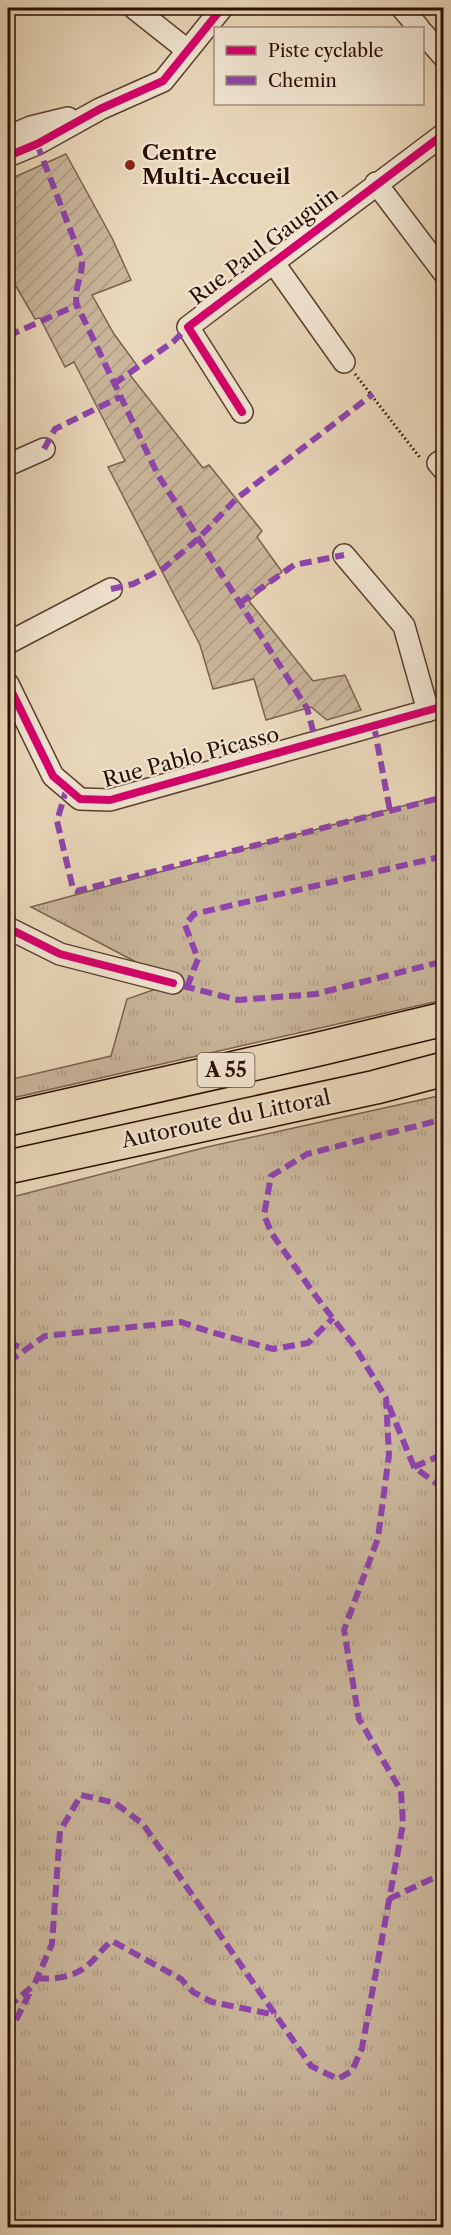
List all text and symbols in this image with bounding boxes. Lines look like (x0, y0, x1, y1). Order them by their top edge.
legend (214, 27, 424, 105)
text: Piste cyclable (268, 40, 384, 62)
text: Chemin (268, 70, 337, 92)
place label: Centre Multi-Accueil (142, 140, 290, 189)
marker: Centre Multi-Accueil (123, 158, 137, 172)
street label: Rue Paul Gauguin (184, 182, 343, 310)
street label: Rue Pablo Picasso (100, 721, 282, 792)
road number: A 55 (198, 1053, 254, 1087)
street label: Autoroute du Littoral (118, 1084, 333, 1153)

